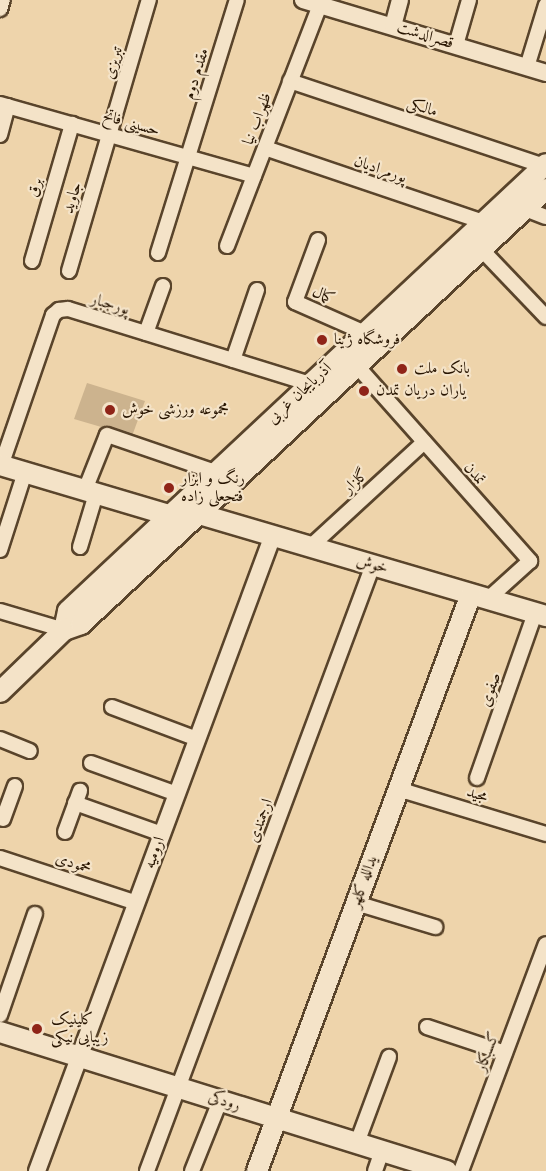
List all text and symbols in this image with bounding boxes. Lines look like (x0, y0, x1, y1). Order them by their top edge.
street label: قصرالدشت (394, 18, 456, 54)
street label: تبریزی (100, 45, 128, 81)
street label: مقدم دوم (180, 46, 214, 102)
street label: ظهراب نیا (239, 90, 277, 148)
street label: مالکی (404, 94, 440, 122)
street label: حسینی فاتح (100, 107, 162, 141)
street label: پورمرادیان (351, 152, 409, 188)
street label: برق (24, 176, 48, 200)
street label: جاوید (59, 180, 87, 216)
street label: کمال (309, 283, 337, 309)
street label: پورجبار (88, 290, 132, 320)
place label: فروشگاه ژینا (334, 330, 400, 350)
marker: فروشگاه ژینا (315, 333, 329, 347)
street label: آذربایجان غربی (264, 359, 336, 429)
place label: بانک ملت (414, 359, 470, 379)
marker: بانک ملت (395, 362, 409, 376)
place label: یاران دریان تمدن (376, 381, 466, 401)
marker: یاران دریان تمدن (357, 384, 371, 398)
place label: مجموعه ورزشی خوش (122, 400, 229, 420)
marker: مجموعه ورزشی خوش (103, 403, 117, 417)
street label: تمدن (459, 459, 489, 489)
street label: گلزار (339, 466, 373, 498)
place label: رنگ و ابزار فتحعلی زاده (181, 469, 245, 507)
marker: رنگ و ابزار فتحعلی زاده (162, 481, 176, 495)
street label: خوش (354, 551, 390, 579)
street label: صفوی (476, 670, 506, 710)
street label: مجید (464, 783, 490, 807)
street label: ارجمندی (244, 796, 278, 846)
street label: ارومیه (140, 834, 170, 872)
street label: محمودی (53, 849, 93, 879)
street label: یدالله کلهر (346, 853, 382, 911)
place label: کلینیک زیبایی نیکی (51, 1010, 108, 1048)
marker: کلینیک زیبایی نیکی (28, 1020, 46, 1038)
street label: کسبکار (472, 1029, 504, 1075)
street label: رودکی (206, 1088, 242, 1116)

